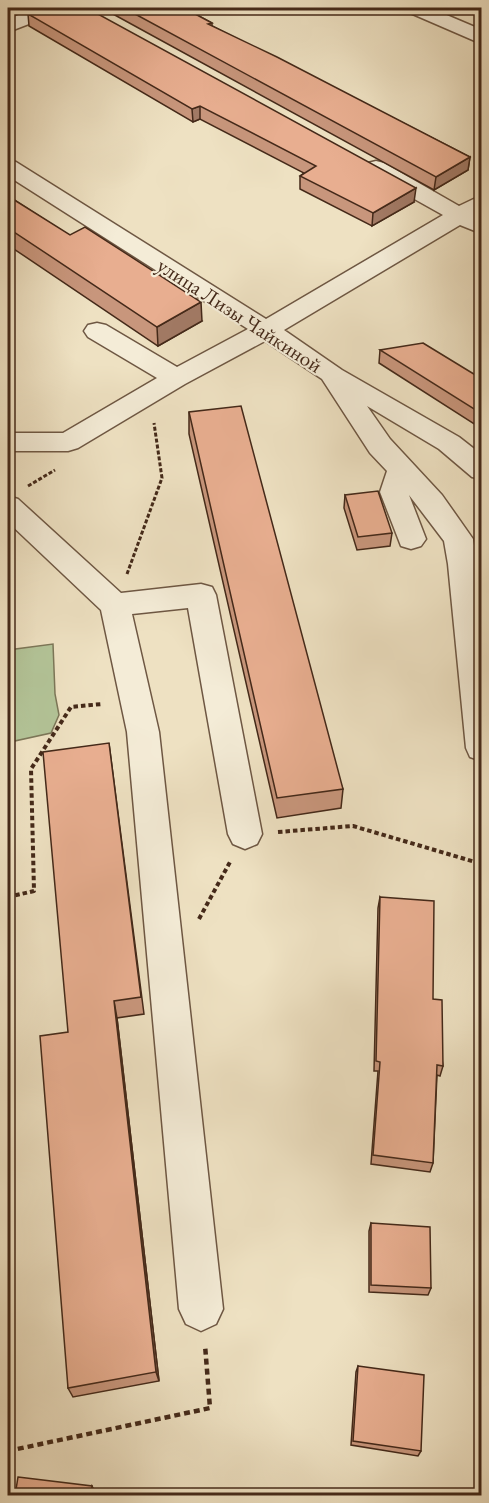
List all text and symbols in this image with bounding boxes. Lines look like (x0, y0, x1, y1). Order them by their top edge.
street label: улица Лизы Чайкиной (152, 252, 328, 378)

